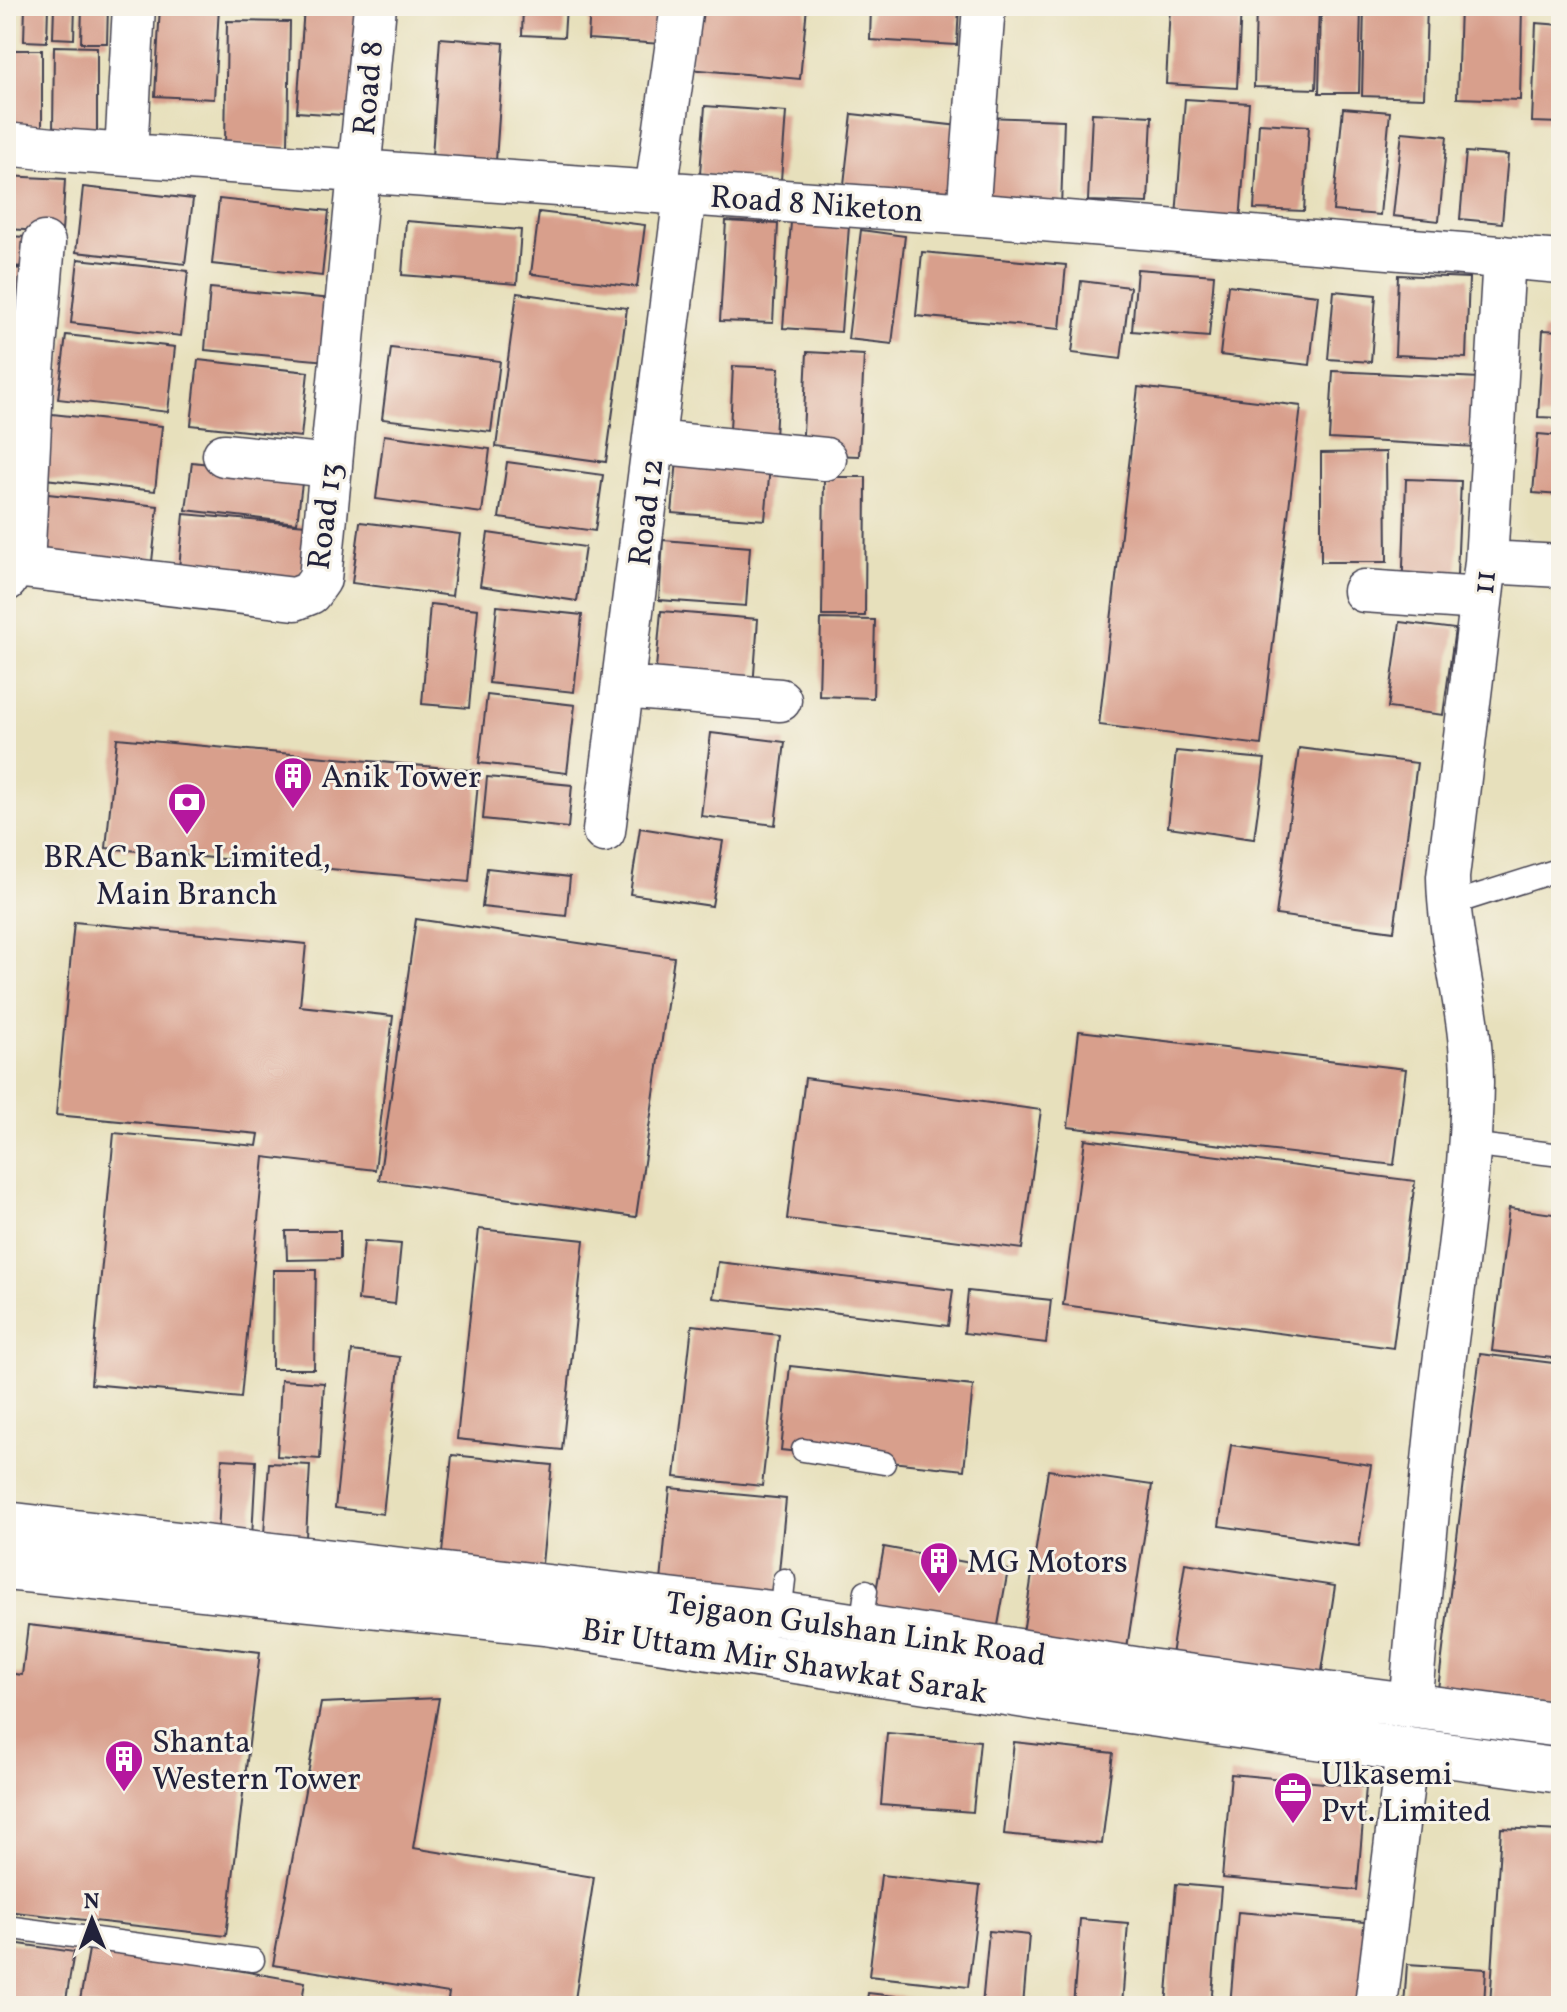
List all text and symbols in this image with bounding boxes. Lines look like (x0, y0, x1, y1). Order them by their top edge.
street label: Road 8 (344, 39, 396, 137)
street label: Road 8 Niketon (709, 177, 925, 235)
street label: Road 12 (620, 456, 676, 569)
street label: Road 13 (299, 460, 355, 572)
street label: 11 (1463, 568, 1509, 597)
building icon: Anik Tower (272, 755, 314, 810)
place label: Anik Tower (321, 757, 481, 801)
bank icon: BRAC Bank Limited, Main Branch (166, 781, 208, 836)
place label: BRAC Bank Limited, Main Branch (43, 837, 331, 918)
building icon: MG Motors (918, 1540, 960, 1595)
place label: MG Motors (967, 1542, 1128, 1586)
street label: Tejgaon Gulshan Link Road (663, 1582, 1049, 1679)
street label: Bir Uttam Mir Shawkat Sarak (578, 1609, 991, 1717)
place label: Shanta Western Tower (152, 1722, 361, 1803)
building icon: Shanta Western Tower (103, 1738, 145, 1793)
place label: Ulkasemi Pvt. Limited (1321, 1754, 1491, 1835)
office icon: Ulkasemi Pvt. Limited (1272, 1770, 1314, 1825)
north arrow (52, 1880, 132, 1960)
text: N (83, 1887, 100, 1918)

